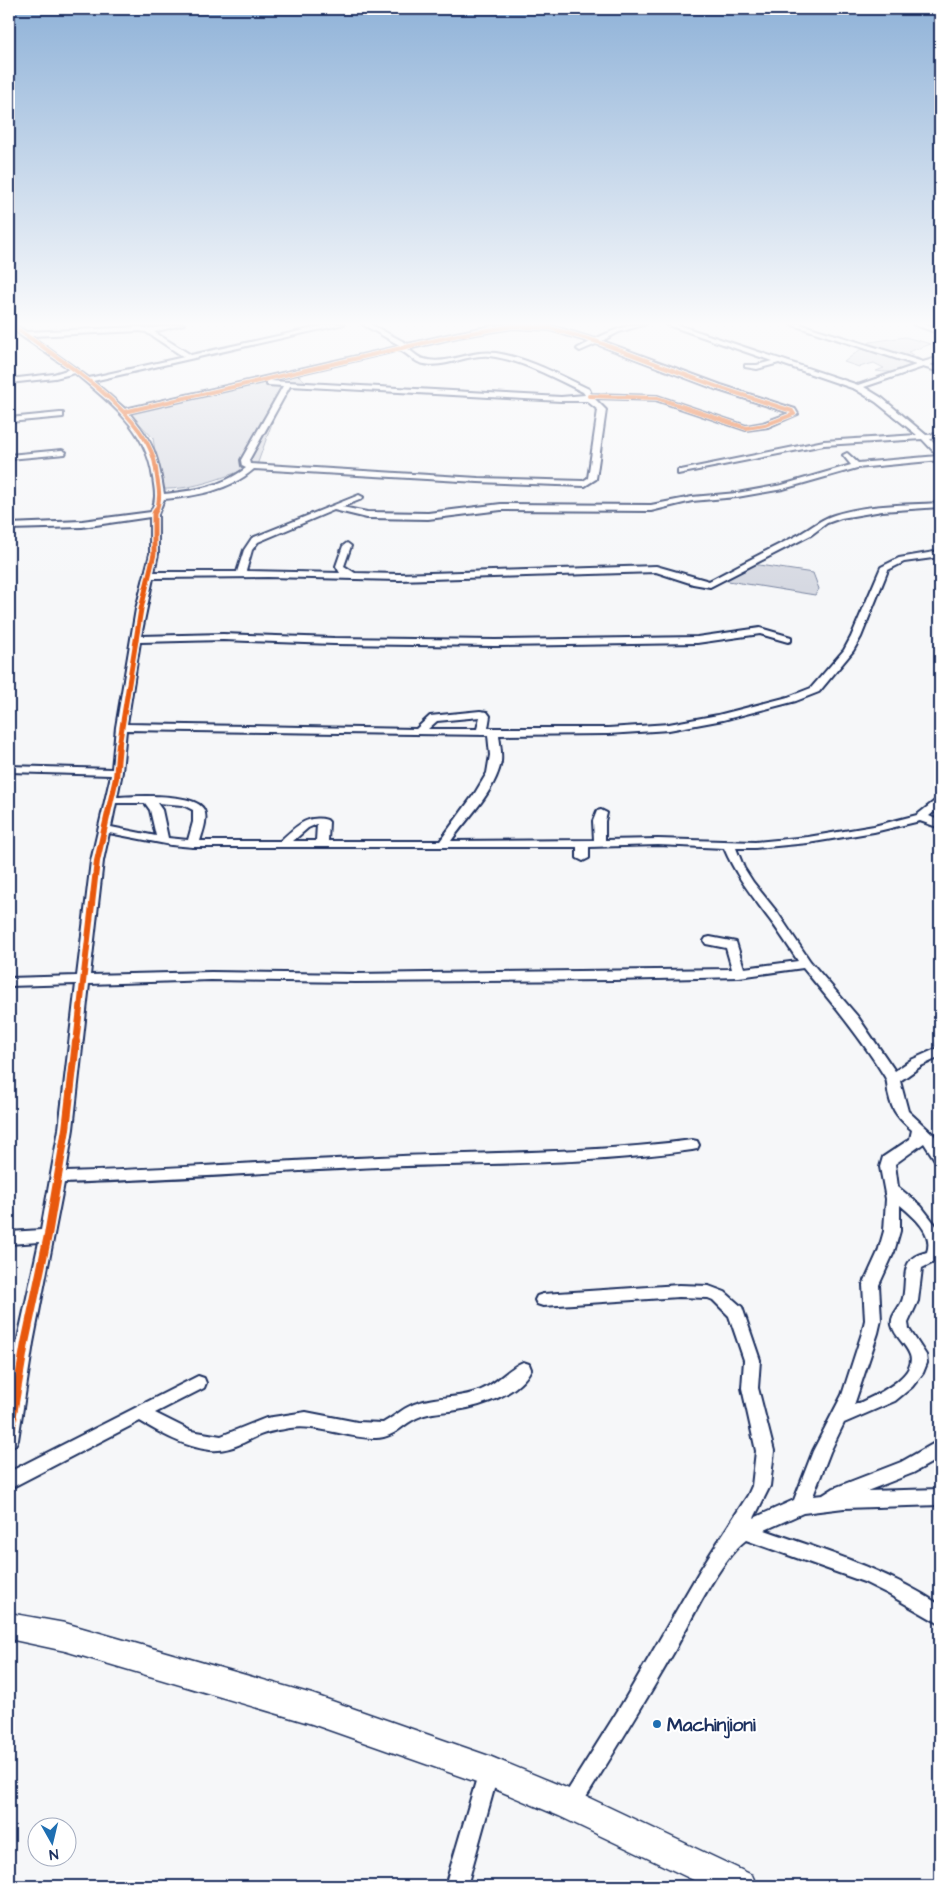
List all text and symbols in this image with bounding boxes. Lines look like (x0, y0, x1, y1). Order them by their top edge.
place label: Machinjioni (667, 1712, 756, 1739)
marker: Machinjioni (651, 1718, 663, 1730)
north arrow (28, 1818, 78, 1868)
text: N (48, 1843, 59, 1864)

